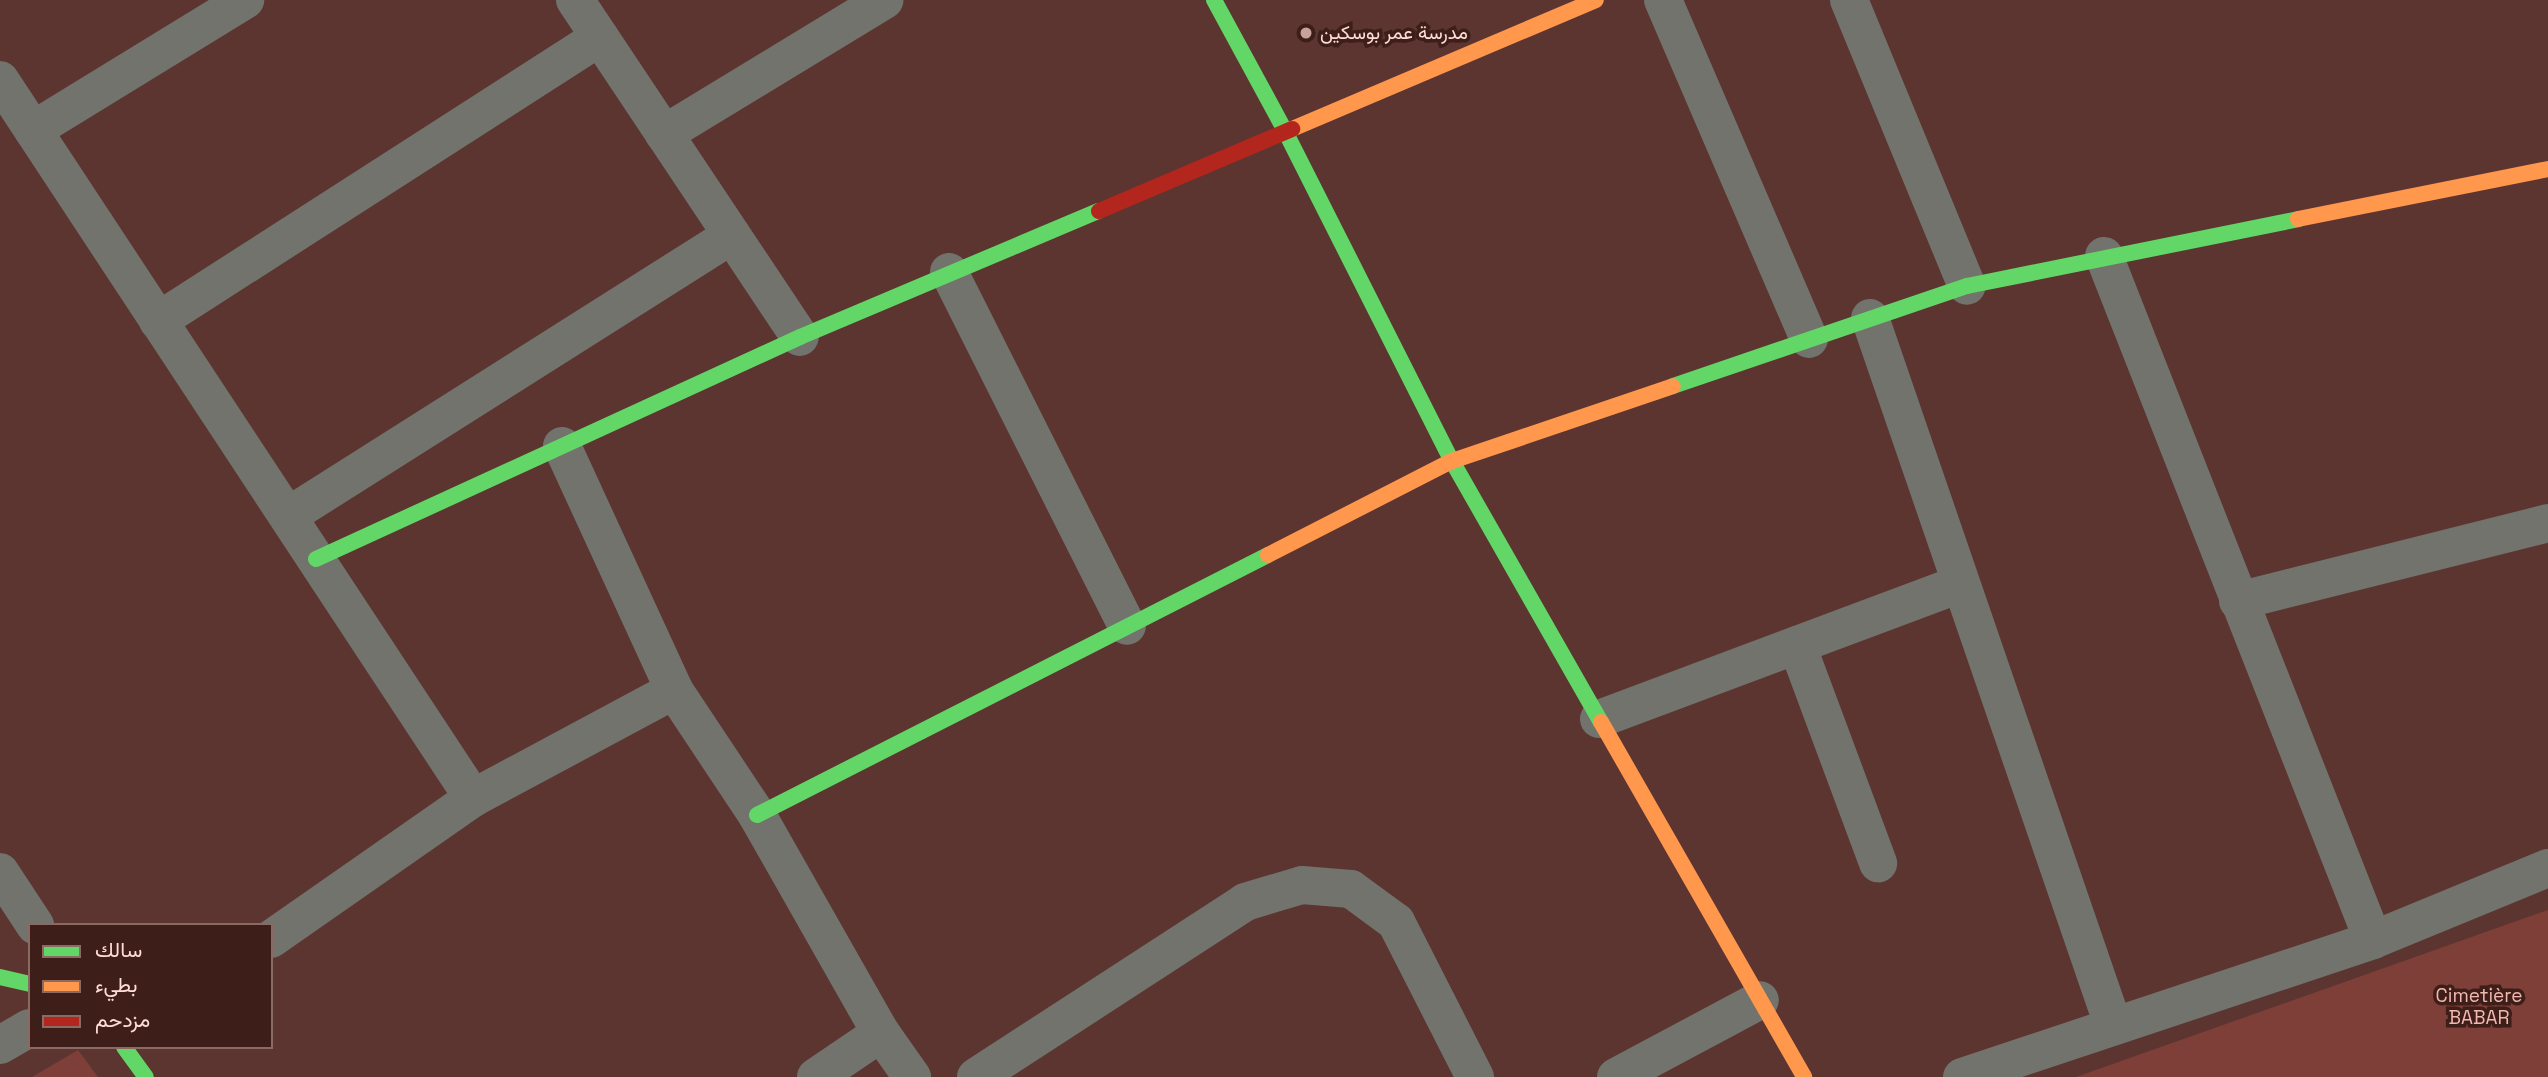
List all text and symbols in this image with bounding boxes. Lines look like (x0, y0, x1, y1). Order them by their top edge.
place label: مدرسة عمر بوسكين (1320, 22, 1468, 44)
marker: مدرسة عمر بوسكين (1298, 25, 1314, 41)
legend (28, 923, 273, 1049)
text: سالك (95, 936, 142, 963)
text: بطيء (95, 971, 138, 998)
park label: Cimetière BABAR (2436, 985, 2522, 1029)
text: مزدحم (95, 1006, 150, 1033)

